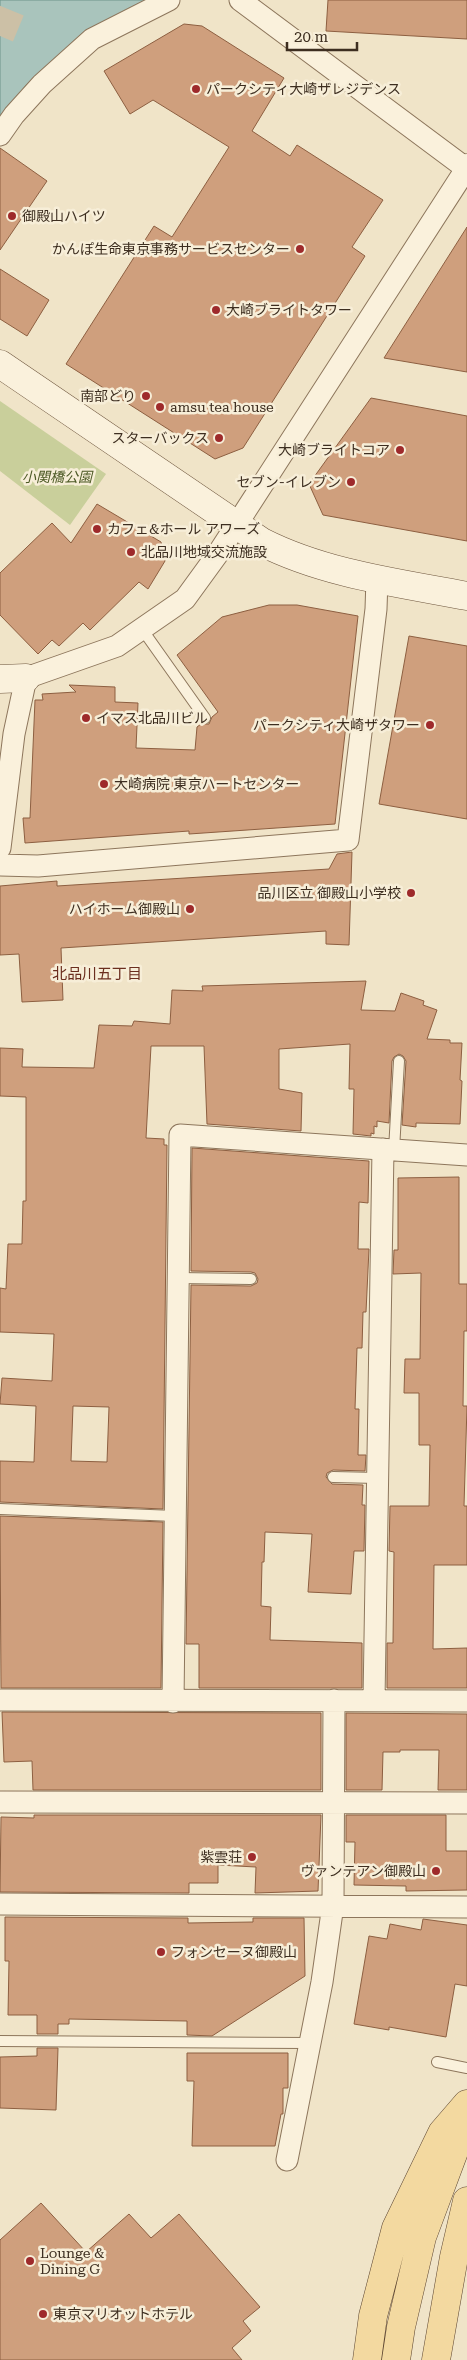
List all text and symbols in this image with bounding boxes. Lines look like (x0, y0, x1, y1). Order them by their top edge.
scale bar (287, 20, 357, 52)
text: 20 m (294, 28, 329, 46)
place label: パークシティ大崎ザレジデンス (206, 81, 401, 97)
marker: パークシティ大崎ザレジデンス (190, 83, 202, 95)
place label: 御殿山ハイツ (22, 208, 106, 224)
marker: 御殿山ハイツ (6, 210, 18, 222)
place label: かんぽ生命東京事務サービスセンター (52, 241, 290, 257)
marker: かんぽ生命東京事務サービスセンター (294, 243, 306, 255)
place label: 大崎ブライトタワー (226, 302, 352, 318)
marker: 大崎ブライトタワー (210, 304, 222, 316)
place label: 南部どり (80, 388, 136, 404)
marker: 南部どり (140, 390, 152, 402)
place label: amsu tea house (170, 399, 274, 415)
marker: amsu tea house (154, 401, 166, 413)
place label: スターバックス (112, 430, 209, 446)
marker: スターバックス (213, 432, 225, 444)
place label: 大崎ブライトコア (278, 442, 390, 458)
marker: 大崎ブライトコア (394, 444, 406, 456)
park label: 小関橋公園 (22, 469, 94, 485)
place label: セブン-イレブン (237, 474, 341, 490)
marker: セブン-イレブン (345, 476, 357, 488)
place label: カフェ&ホール アワーズ (107, 521, 260, 537)
marker: カフェ&ホール アワーズ (91, 523, 103, 535)
place label: 北品川地域交流施設 (141, 544, 267, 560)
marker: 北品川地域交流施設 (125, 546, 137, 558)
place label: イマス北品川ビル (96, 710, 208, 726)
marker: イマス北品川ビル (80, 712, 92, 724)
place label: パークシティ大崎ザタワー (253, 717, 420, 733)
marker: パークシティ大崎ザタワー (424, 719, 436, 731)
place label: 大崎病院 東京ハートセンター (114, 776, 300, 792)
marker: 大崎病院 東京ハートセンター (98, 778, 110, 790)
place label: 品川区立 御殿山小学校 (257, 885, 401, 901)
marker: 品川区立 御殿山小学校 (405, 887, 417, 899)
place label: ハイホーム御殿山 (69, 901, 180, 917)
marker: ハイホーム御殿山 (184, 903, 196, 915)
district label: 北品川五丁目 (52, 965, 142, 983)
place label: 紫雲荘 (200, 1849, 242, 1865)
marker: 紫雲荘 (246, 1851, 258, 1863)
place label: ヴァンテアン御殿山 (301, 1863, 426, 1879)
marker: ヴァンテアン御殿山 (430, 1865, 442, 1877)
place label: フォンセーヌ御殿山 (171, 1944, 297, 1960)
marker: フォンセーヌ御殿山 (155, 1946, 167, 1958)
place label: Lounge & Dining G (40, 2245, 104, 2277)
marker: Lounge & Dining G (24, 2255, 36, 2267)
place label: 東京マリオットホテル (53, 2306, 193, 2322)
marker: 東京マリオットホテル (37, 2308, 49, 2320)

